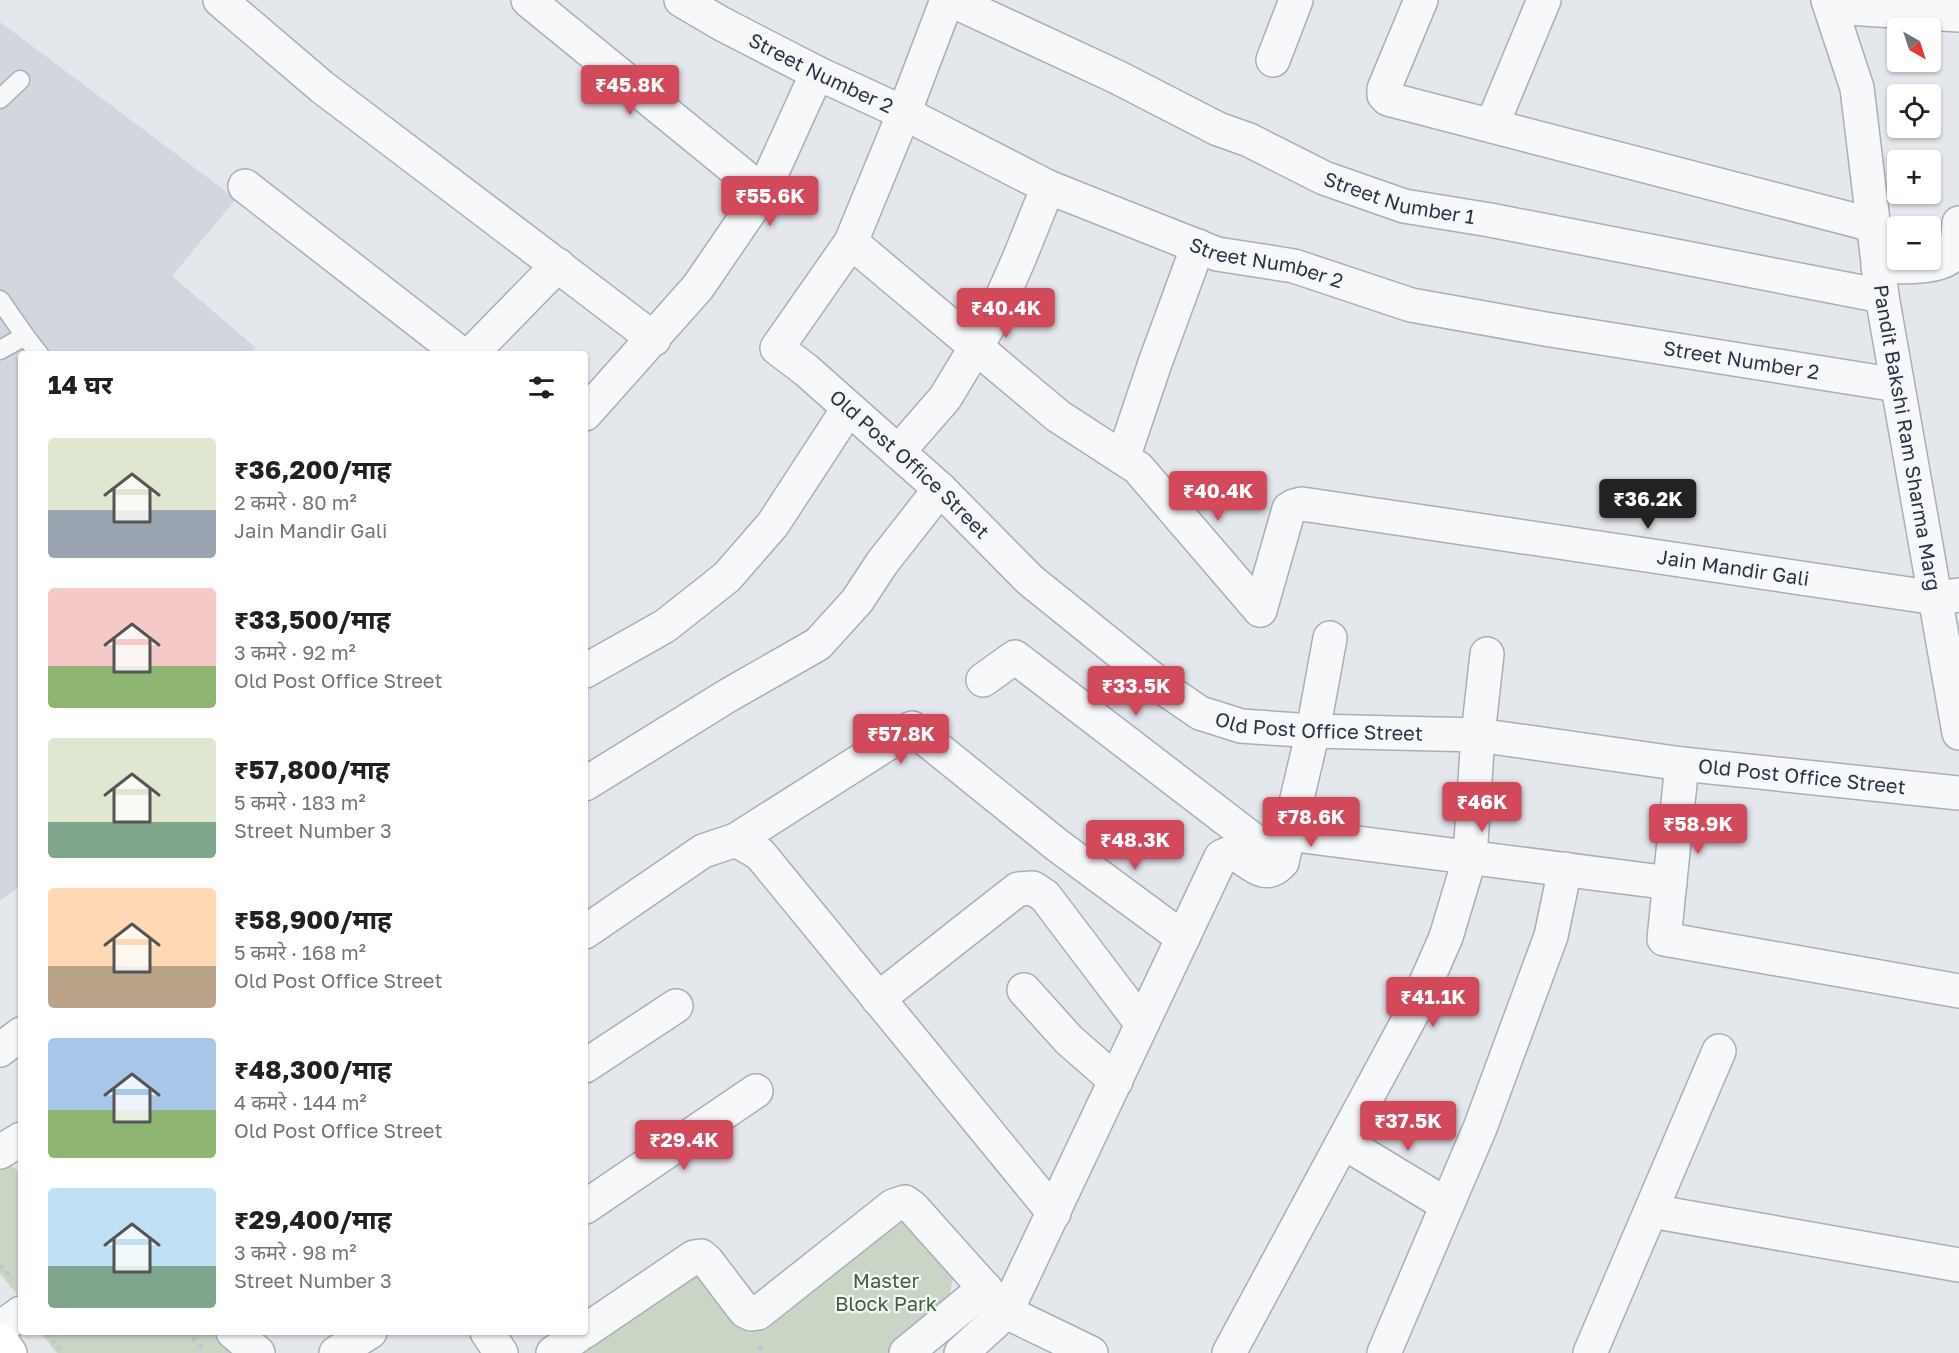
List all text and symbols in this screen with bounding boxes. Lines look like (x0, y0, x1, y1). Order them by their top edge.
north arrow (1887, 18, 1941, 72)
map controls (1887, 18, 1941, 270)
street label: Street Number 2 (745, 27, 897, 117)
pin: ₹45.8K (581, 65, 679, 116)
text: ₹45.8K (595, 72, 665, 96)
button: locate (1887, 84, 1941, 138)
button: + (1887, 150, 1941, 204)
street label: Street Number 1 (1321, 166, 1477, 228)
pin: ₹55.6K (721, 176, 819, 227)
text: ₹55.6K (735, 183, 805, 207)
button: − (1887, 216, 1941, 270)
street label: Street Number 2 (1186, 231, 1347, 293)
street label: Pandit Bakshi Ram Sharma Marg (1870, 283, 1947, 593)
pin: ₹40.4K (957, 288, 1055, 339)
text: ₹40.4K (971, 295, 1041, 319)
street label: Street Number 2 (1662, 335, 1821, 383)
text: 14 घर (48, 369, 112, 400)
icon: filters (525, 371, 558, 404)
street label: Old Post Office Street (825, 384, 995, 543)
text: ₹36,200/माह (234, 454, 391, 485)
icon: home (96, 462, 168, 534)
pin: ₹40.4K (1169, 471, 1267, 522)
text: ₹40.4K (1183, 478, 1253, 502)
pin: ₹36.2K (1599, 479, 1697, 530)
text: ₹36.2K (1613, 486, 1683, 510)
text: 2 कमरे · 80 m² (234, 490, 357, 514)
text: Jain Mandir Gali (234, 518, 387, 542)
street label: Jain Mandir Gali (1656, 544, 1811, 590)
text: ₹33,500/माह (234, 604, 390, 635)
icon: home (96, 612, 168, 684)
text: 3 कमरे · 92 m² (234, 640, 356, 664)
pin: ₹33.5K (1087, 666, 1185, 717)
text: Old Post Office Street (234, 668, 442, 692)
text: ₹33.5K (1102, 673, 1170, 697)
street label: Old Post Office Street (1212, 706, 1423, 745)
pin: ₹57.8K (852, 714, 950, 765)
text: ₹57.8K (867, 721, 935, 745)
street label: Old Post Office Street (1697, 753, 1907, 798)
text: ₹57,800/माह (234, 754, 389, 785)
icon: home (96, 762, 168, 834)
pin: ₹46K (1446, 782, 1518, 833)
text: ₹46K (1456, 789, 1508, 813)
text: 5 कमरे · 183 m² (234, 790, 366, 814)
pin: ₹78.6K (1262, 797, 1360, 848)
text: ₹78.6K (1277, 804, 1345, 828)
pin: ₹58.9K (1649, 804, 1747, 855)
text: ₹58.9K (1663, 811, 1733, 835)
text: Street Number 3 (234, 818, 392, 842)
pin: ₹48.3K (1086, 820, 1184, 871)
text: ₹48.3K (1100, 827, 1170, 851)
text: ₹58,900/माह (234, 904, 392, 935)
icon: home (96, 912, 168, 984)
text: 5 कमरे · 168 m² (234, 940, 366, 964)
text: Old Post Office Street (234, 968, 442, 992)
pin: ₹41.1K (1384, 977, 1482, 1028)
text: ₹41.1K (1400, 984, 1466, 1008)
text: ₹48,300/माह (234, 1054, 392, 1085)
icon: home (96, 1062, 168, 1134)
text: 4 कमरे · 144 m² (234, 1090, 367, 1114)
pin: ₹37.5K (1359, 1101, 1457, 1152)
text: ₹37.5K (1374, 1108, 1442, 1132)
text: Old Post Office Street (234, 1118, 442, 1142)
pin: ₹29.4K (635, 1120, 733, 1171)
text: ₹29.4K (649, 1127, 719, 1151)
text: ₹29,400/माह (234, 1204, 391, 1235)
icon: home (96, 1212, 168, 1284)
text: 3 कमरे · 98 m² (234, 1240, 356, 1264)
text: Street Number 3 (234, 1268, 392, 1292)
park label: Master Block Park (835, 1268, 937, 1315)

